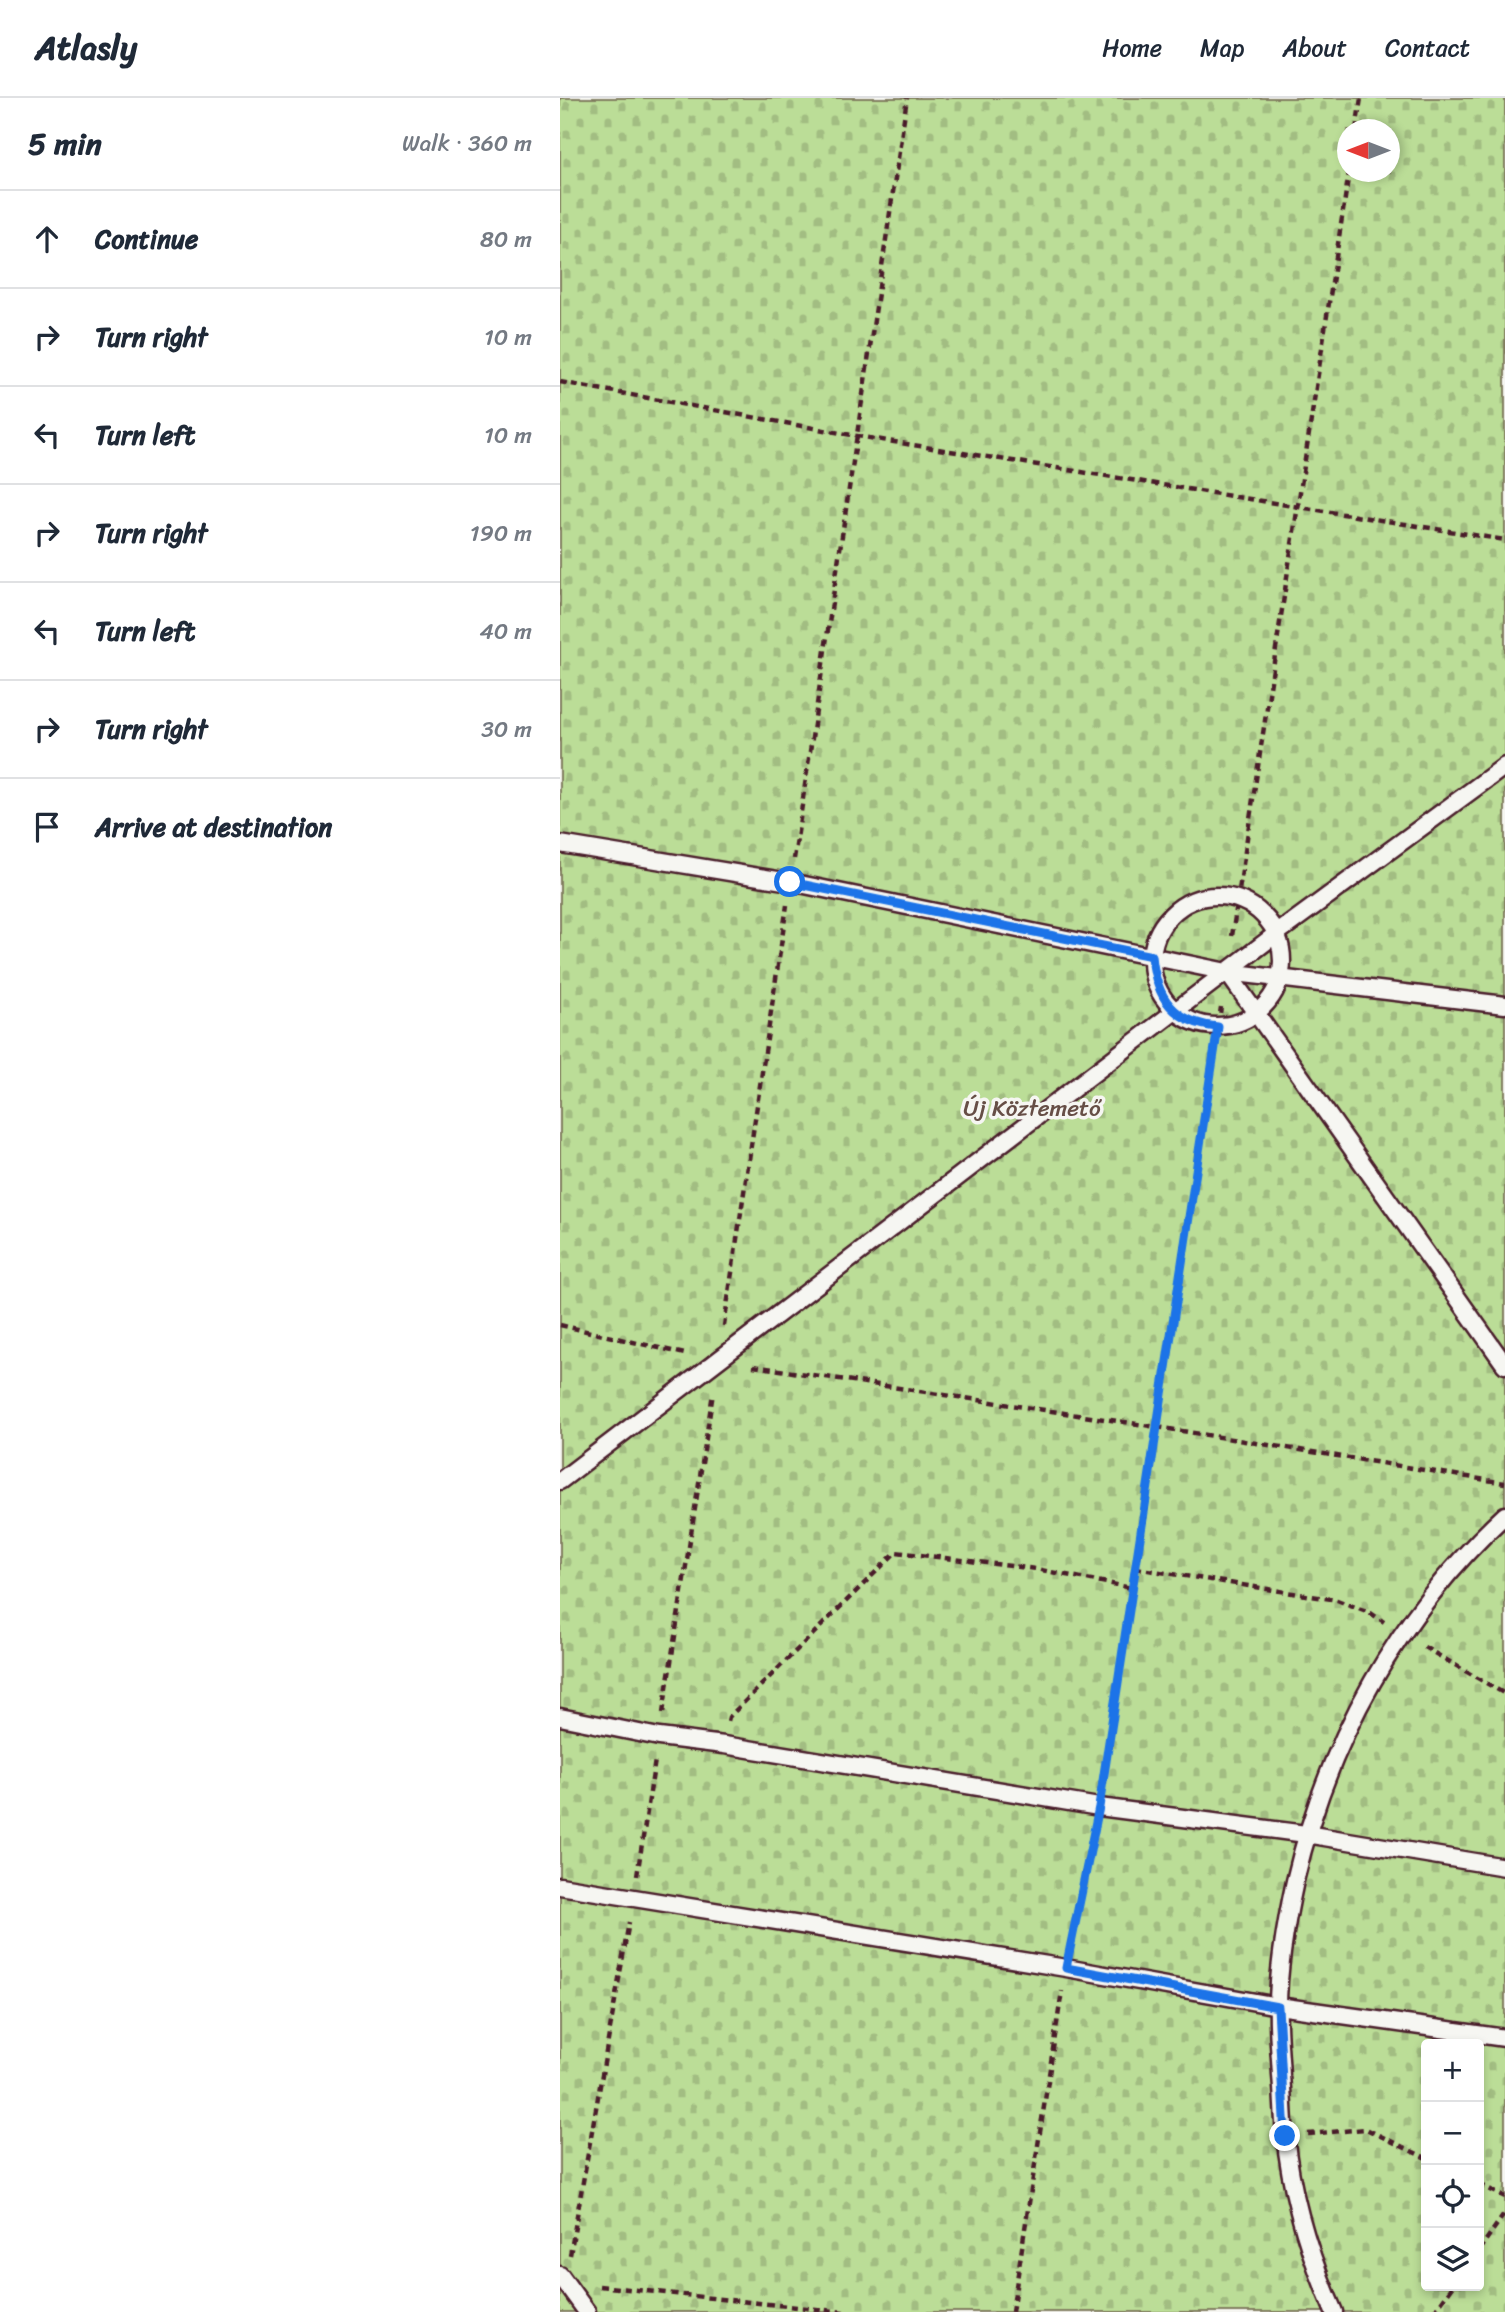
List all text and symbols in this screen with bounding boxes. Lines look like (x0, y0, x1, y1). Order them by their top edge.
text: Atlasly (35, 19, 137, 77)
text: Home (1102, 27, 1162, 69)
text: Map (1200, 27, 1244, 69)
text: About (1282, 27, 1347, 69)
text: Contact (1385, 27, 1470, 69)
text: 5 min (28, 117, 102, 171)
north arrow (1337, 119, 1400, 182)
text: Walk · 360 m (402, 123, 532, 164)
text: Continue (95, 216, 198, 262)
text: 80 m (480, 219, 532, 260)
icon: ahead (28, 220, 66, 258)
text: Turn right (95, 314, 208, 360)
text: 10 m (484, 317, 532, 358)
icon: right (28, 318, 66, 356)
text: Turn left (95, 412, 195, 458)
text: 10 m (484, 415, 532, 456)
icon: left (28, 416, 66, 454)
text: Turn right (95, 510, 208, 556)
text: 190 m (470, 513, 532, 554)
icon: right (28, 514, 66, 552)
text: Turn left (95, 608, 195, 654)
text: 40 m (479, 611, 532, 652)
icon: left (28, 612, 66, 650)
text: Turn right (95, 706, 208, 752)
text: 30 m (481, 709, 532, 750)
icon: right (28, 710, 66, 748)
text: Arrive at destination (95, 804, 332, 850)
icon: arrive (28, 808, 66, 846)
route start (774, 866, 805, 897)
park label: Új Köztemető (963, 1088, 1102, 1129)
map controls (1421, 2039, 1484, 2291)
button: + (1421, 2039, 1484, 2102)
button: − (1421, 2102, 1484, 2165)
route end (1269, 2120, 1300, 2151)
button: locate (1421, 2165, 1484, 2228)
button: layers (1421, 2228, 1484, 2291)

